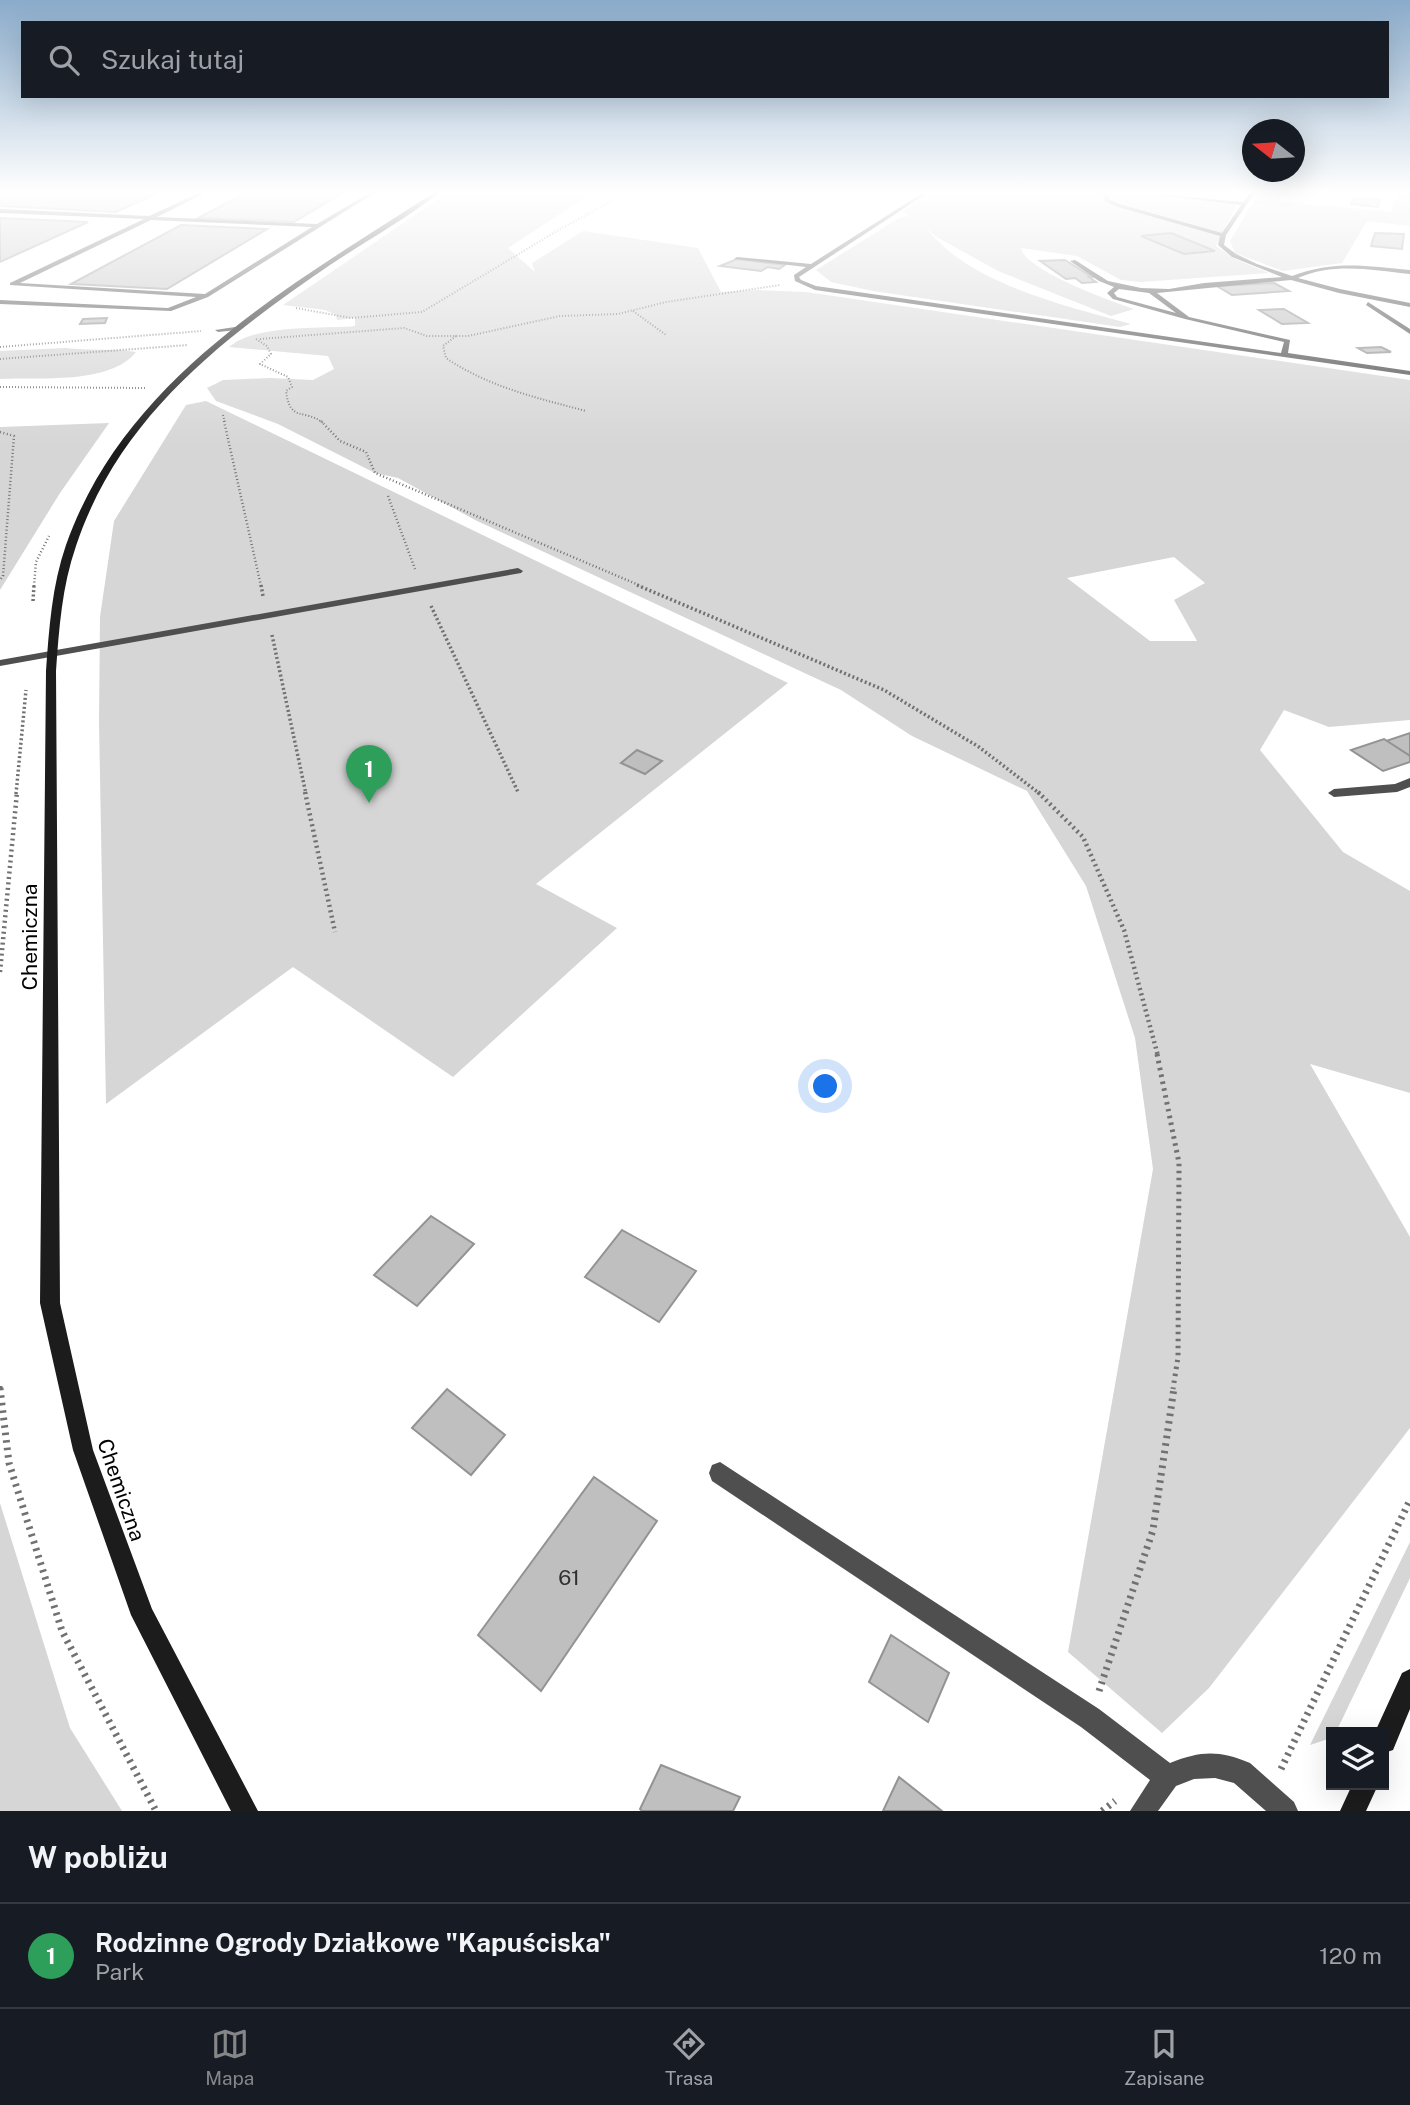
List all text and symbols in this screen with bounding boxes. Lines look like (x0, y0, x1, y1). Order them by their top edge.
search box (21, 21, 1389, 98)
icon: search (45, 41, 83, 79)
text: Szukaj tutaj (101, 44, 244, 75)
north arrow (1242, 119, 1305, 182)
pin: 1 (346, 745, 392, 803)
street label: Chemiczna (17, 884, 42, 990)
your location (808, 1069, 842, 1103)
street label: Chemiczna (92, 1435, 151, 1544)
house number: 61 (558, 1565, 580, 1590)
map controls (1326, 1727, 1389, 1790)
button: layers (1326, 1727, 1389, 1790)
text: W pobliżu (28, 1839, 168, 1875)
text: Rodzinne Ogrody Działkowe "Kapuściska" (95, 1927, 611, 1958)
text: 1 (46, 1942, 56, 1969)
text: 120 m (1319, 1942, 1382, 1969)
text: Park (95, 1958, 144, 1985)
tab: Mapa (205, 2025, 254, 2089)
tab: Trasa (665, 2025, 713, 2089)
tab: Zapisane (1124, 2025, 1205, 2089)

